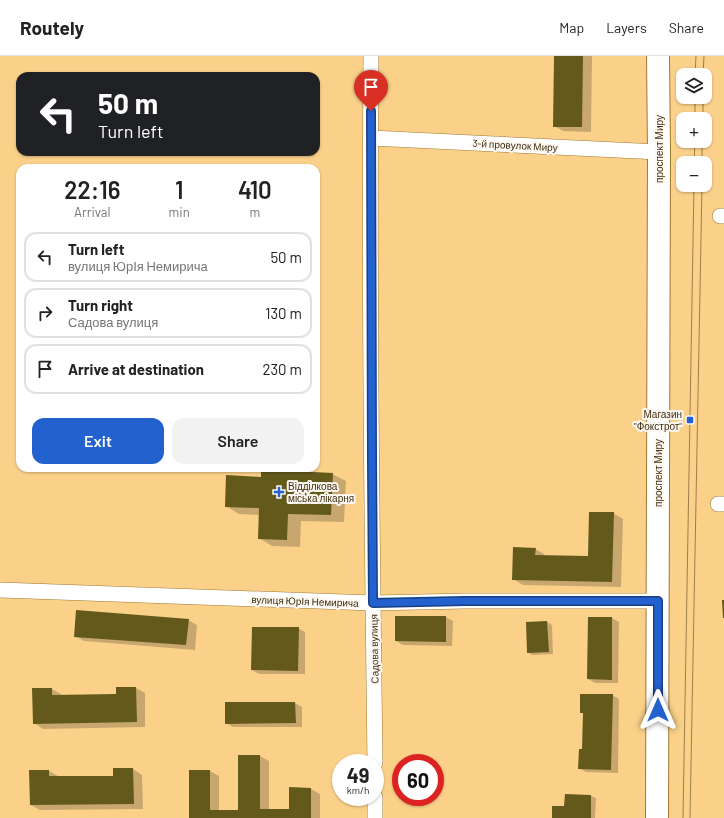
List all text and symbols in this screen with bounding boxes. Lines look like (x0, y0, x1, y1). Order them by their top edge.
text: Routely (20, 16, 84, 39)
text: Map (559, 19, 584, 36)
text: Layers (606, 19, 647, 36)
text: Share (669, 19, 704, 36)
map controls (676, 68, 712, 192)
button: layers (676, 68, 712, 104)
pin (354, 70, 388, 111)
icon: arrive (360, 76, 382, 98)
text: 50 m (98, 86, 158, 120)
icon: left (32, 88, 84, 140)
button: + (676, 112, 712, 148)
street label: проспект Миру (653, 115, 665, 183)
text: Turn left (98, 120, 164, 142)
street label: 3-й провулок Миру (472, 137, 558, 153)
button: − (676, 156, 712, 192)
text: 22:16 (64, 175, 120, 204)
text: 1 (175, 175, 183, 204)
text: 410 (238, 175, 272, 204)
text: Arrival (74, 204, 110, 220)
text: min (169, 204, 190, 220)
text: m (249, 204, 260, 220)
text: Turn left (68, 240, 124, 258)
icon: left (34, 246, 56, 268)
text: 50 m (270, 248, 302, 266)
text: вулиця ЮрІя Немирича (68, 258, 208, 274)
text: Turn right (68, 296, 133, 314)
icon: right (34, 302, 56, 324)
text: 130 m (265, 304, 302, 322)
text: Садова вулиця (68, 314, 158, 330)
icon: arrive (34, 358, 56, 380)
text: Arrive at destination (68, 360, 204, 378)
text: 230 m (262, 360, 302, 378)
place label: Магазин "Фокстрот" (634, 408, 682, 432)
marker: Магазин "Фокстрот" (685, 415, 695, 425)
button: Exit (32, 418, 164, 464)
button: Share (172, 418, 304, 464)
street label: проспект Миру (652, 439, 664, 507)
place label: Відділкова міська лікарня (288, 480, 354, 504)
marker: Відділкова міська лікарня (273, 486, 285, 498)
street label: вулиця ЮрІя Немирича (251, 593, 359, 609)
street label: Садова вулиця (367, 614, 381, 684)
position arrow (637, 689, 679, 731)
speed limit sign: 60 (392, 754, 444, 806)
text: 49 (347, 763, 369, 787)
text: km/h (347, 784, 369, 796)

